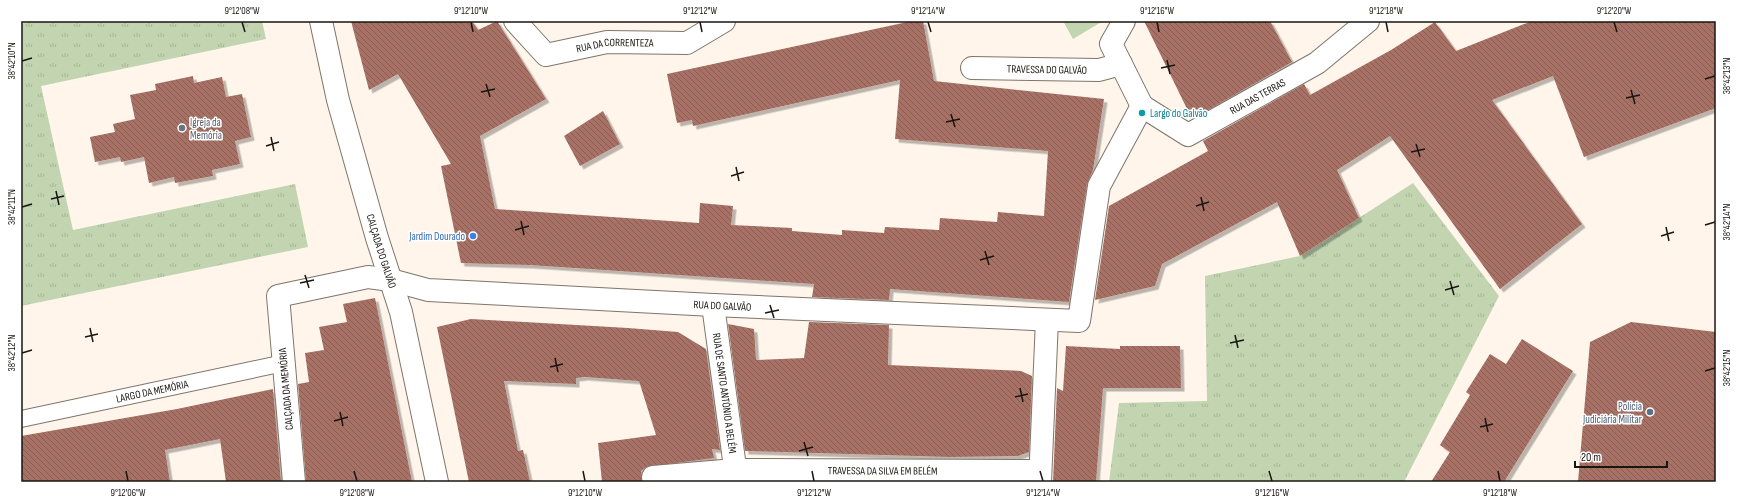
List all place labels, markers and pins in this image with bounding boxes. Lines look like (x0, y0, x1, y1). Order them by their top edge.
place label: Largo do Galvão (1150, 107, 1208, 120)
marker: Largo do Galvão (1137, 108, 1147, 118)
place label: Igreja da Memória (190, 116, 222, 142)
marker: Igreja da Memória (177, 123, 187, 133)
place label: Jardim Dourado (408, 230, 465, 243)
marker: Jardim Dourado (468, 231, 478, 241)
place label: Polícia Judiciária Militar (1582, 400, 1642, 426)
marker: Polícia Judiciária Militar (1645, 407, 1655, 417)

